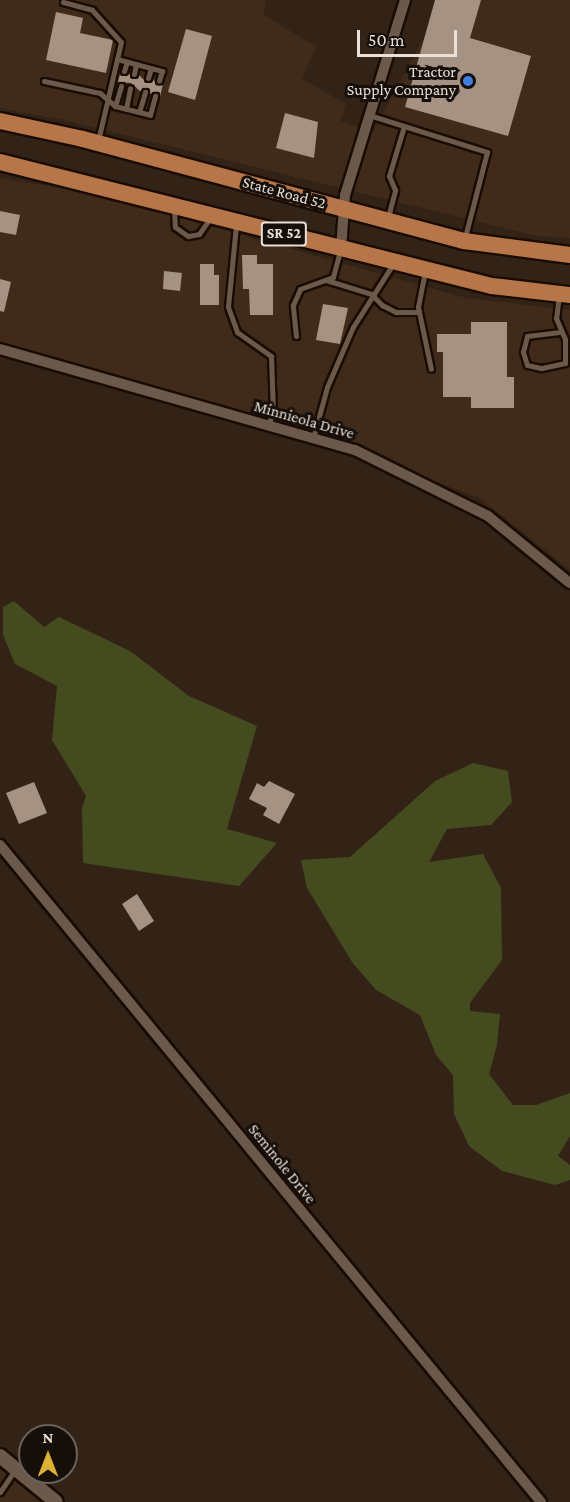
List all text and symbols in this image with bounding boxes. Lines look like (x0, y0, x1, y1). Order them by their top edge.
scale bar (360, 18, 460, 56)
text: 50 m (368, 30, 405, 50)
place label: Tractor Supply Company (347, 62, 456, 100)
marker: Tractor Supply Company (461, 74, 475, 88)
street label: State Road 52 (240, 173, 328, 213)
road number: SR 52 (260, 222, 308, 246)
street label: Minnieola Drive (252, 397, 356, 443)
street label: Seminole Drive (244, 1120, 320, 1208)
north arrow (18, 1424, 78, 1484)
text: N (43, 1429, 53, 1446)

